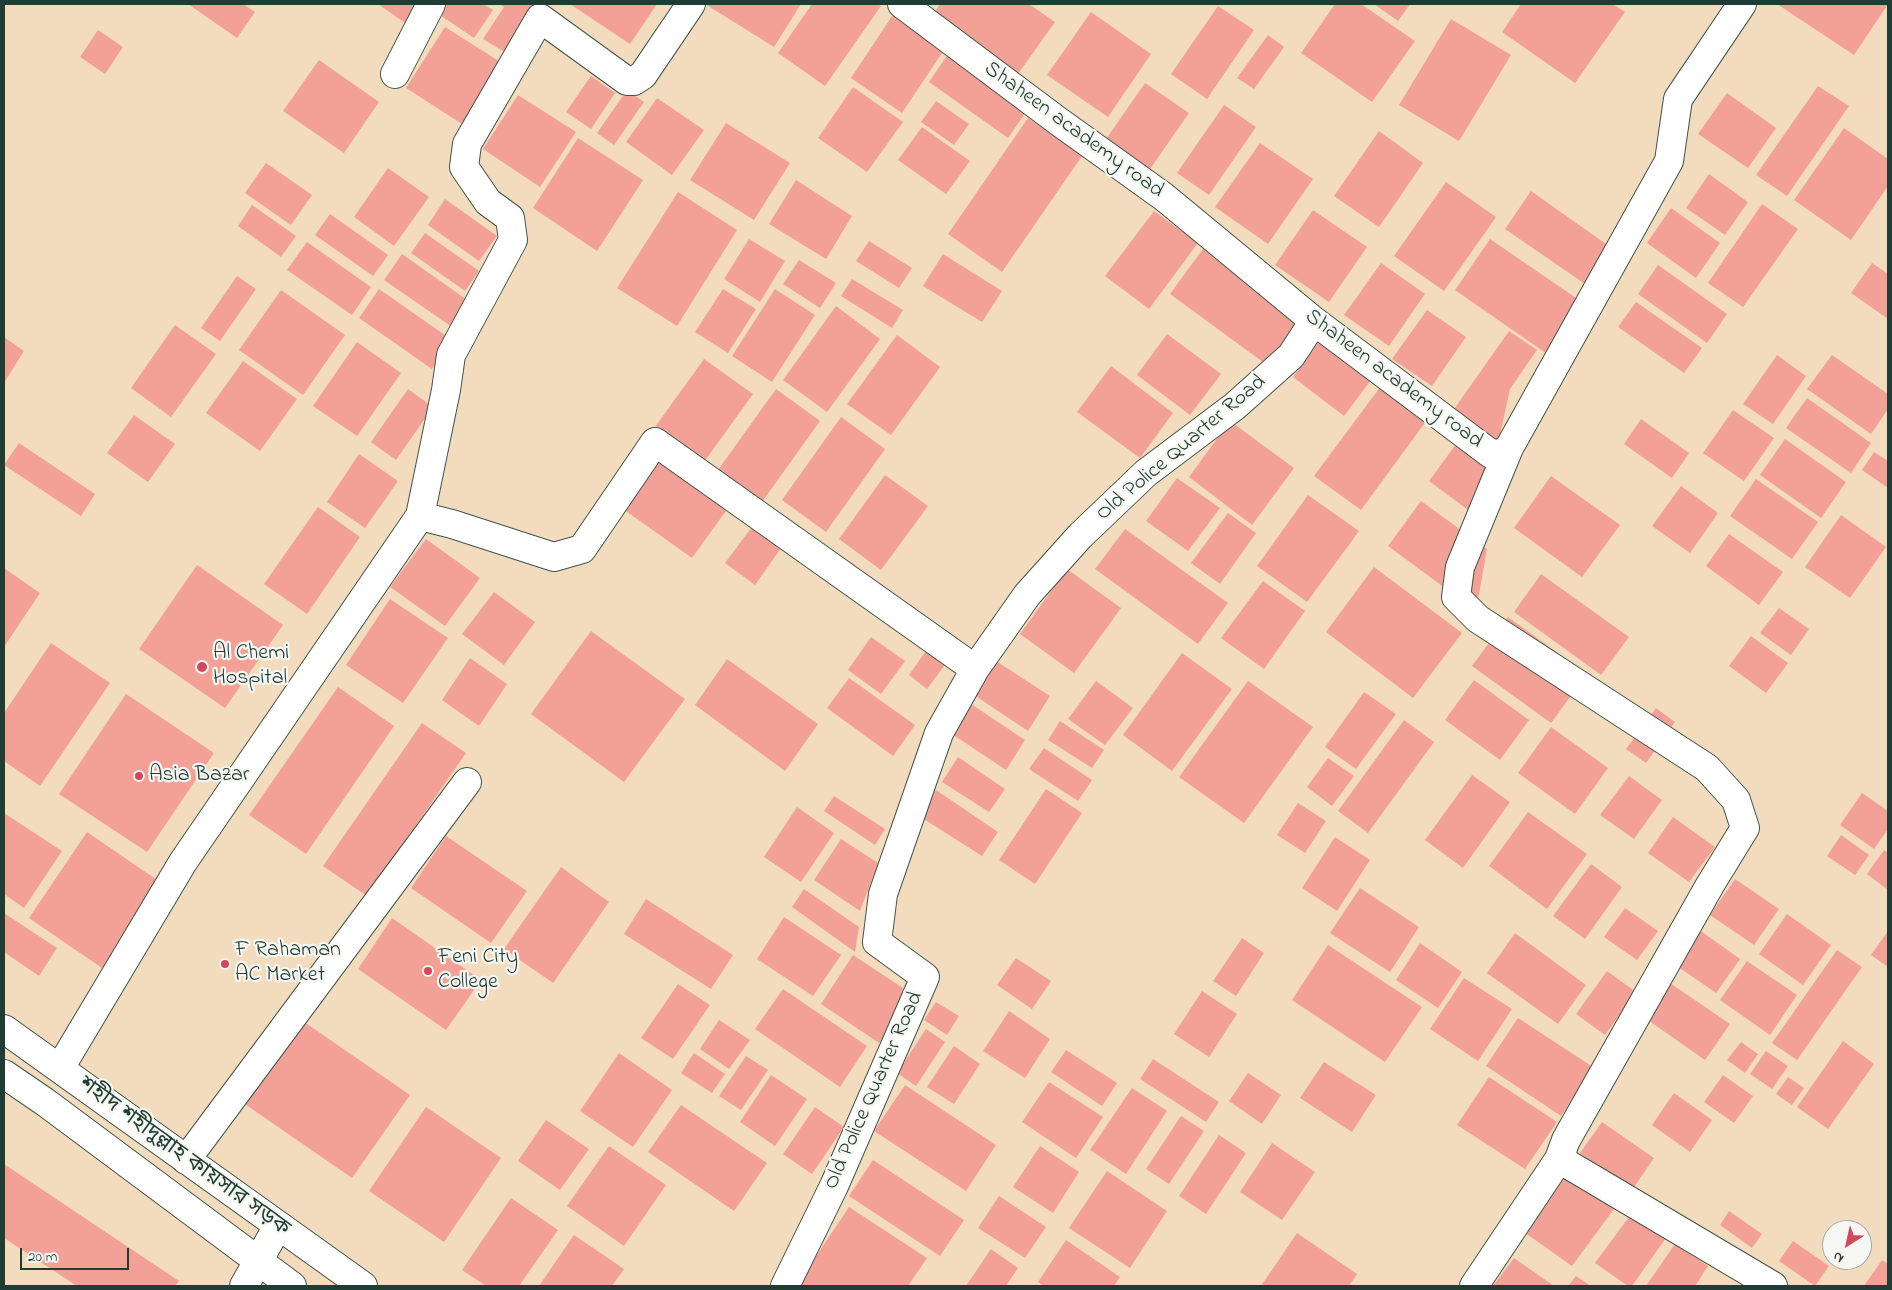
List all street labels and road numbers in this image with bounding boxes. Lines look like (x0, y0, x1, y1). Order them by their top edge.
street label: Shaheen academy road (978, 57, 1168, 205)
street label: Shaheen academy road (1299, 304, 1487, 456)
street label: Old Police Quarter Road (1092, 370, 1272, 528)
street label: Old Police Quarter Road (819, 988, 931, 1194)
street label: শহীদ শহীদুল্লাহ কায়সার সড়ক (72, 1072, 294, 1244)

